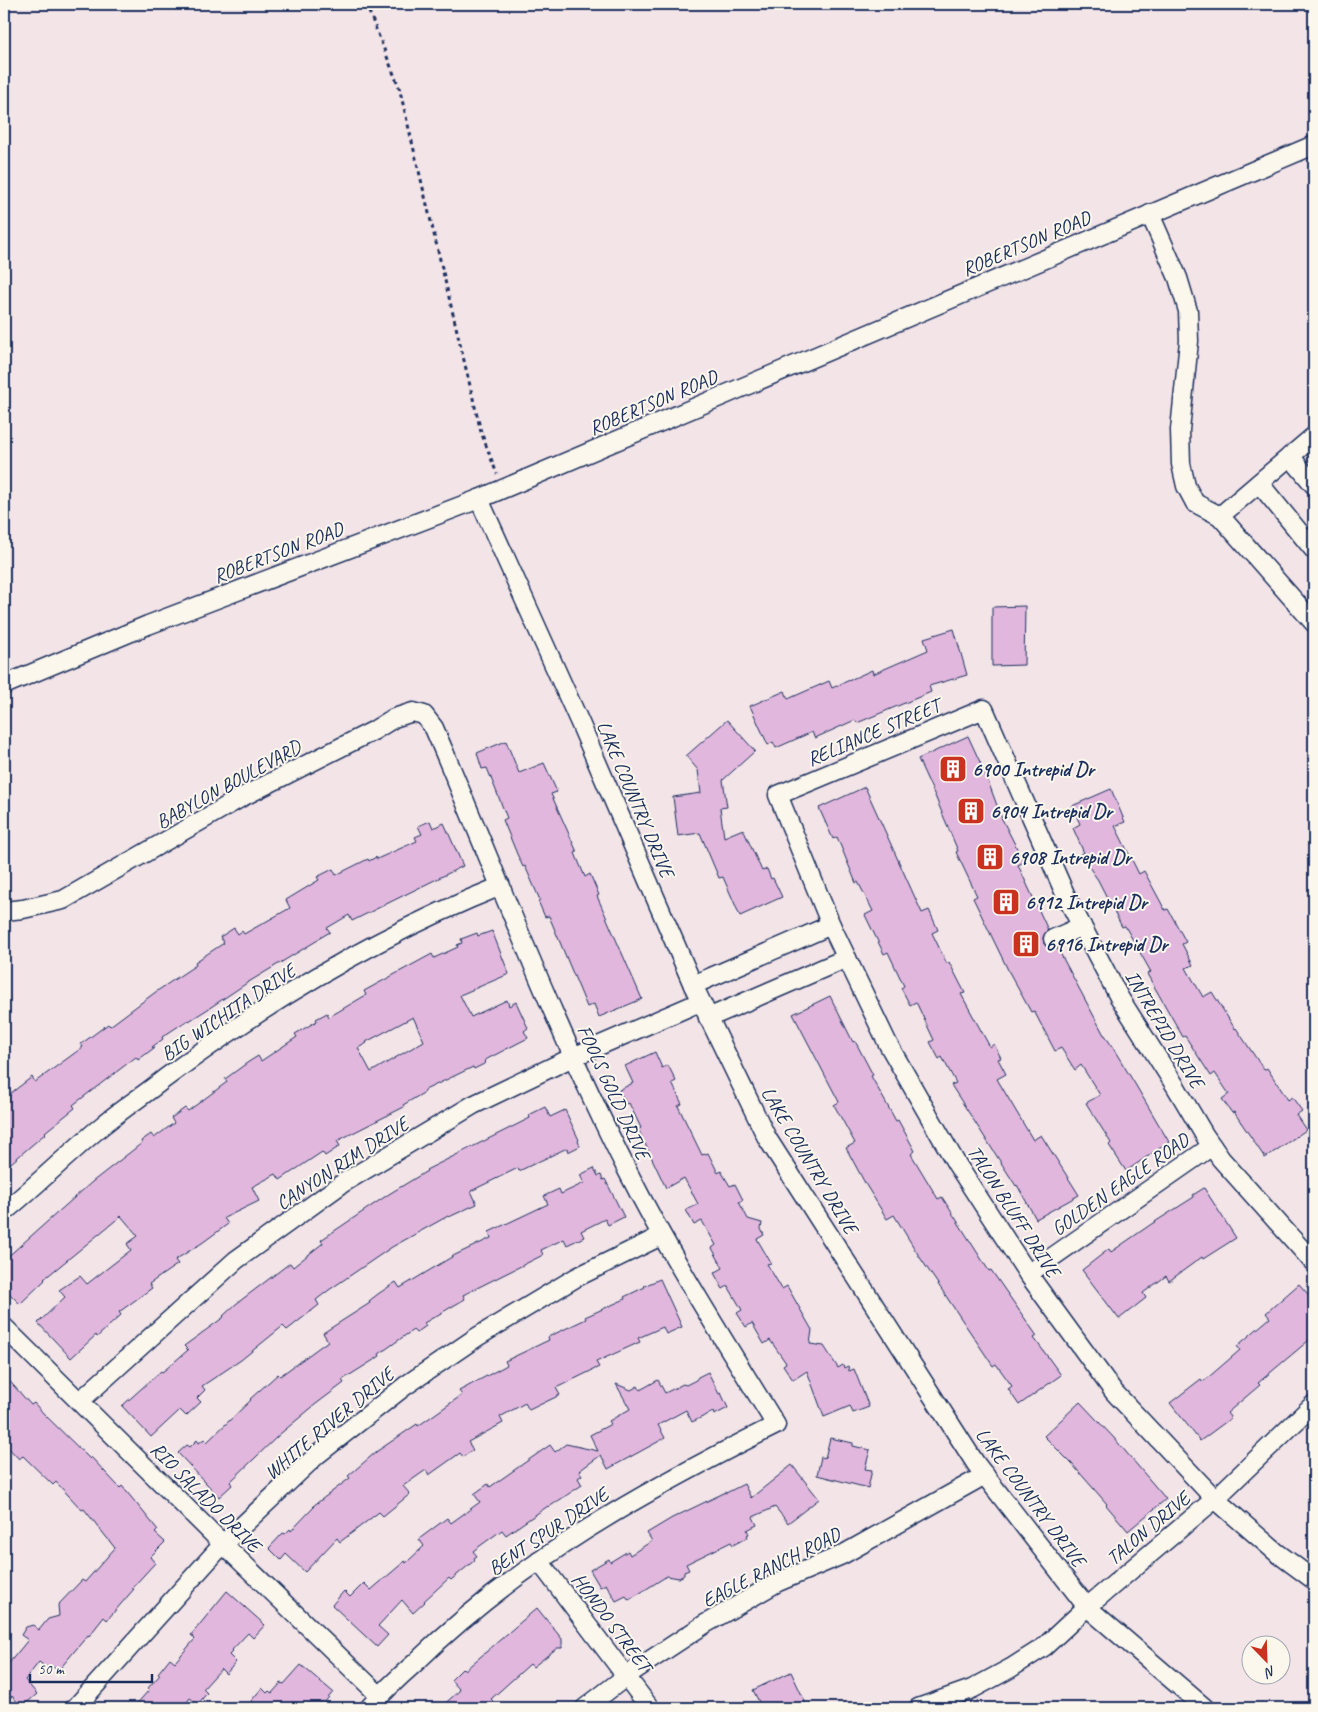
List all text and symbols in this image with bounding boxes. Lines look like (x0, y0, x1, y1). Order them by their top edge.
street label: ROBERTSON ROAD (958, 205, 1096, 282)
street label: ROBERTSON ROAD (585, 364, 723, 441)
street label: ROBERTSON ROAD (210, 516, 348, 589)
street label: RELIANCE STREET (803, 691, 948, 772)
street label: LAKE COUNTRY DRIVE (591, 717, 681, 884)
street label: BABYLON BOULEVARD (152, 734, 306, 835)
building icon: 6900 Intrepid Dr (938, 754, 968, 784)
place label: 6900 Intrepid Dr (972, 757, 1097, 782)
building icon: 6904 Intrepid Dr (956, 796, 986, 826)
place label: 6904 Intrepid Dr (990, 799, 1115, 824)
building icon: 6908 Intrepid Dr (975, 842, 1005, 872)
place label: 6908 Intrepid Dr (1009, 845, 1134, 870)
building icon: 6912 Intrepid Dr (991, 887, 1021, 917)
place label: 6912 Intrepid Dr (1025, 890, 1150, 915)
building icon: 6916 Intrepid Dr (1011, 929, 1041, 959)
place label: 6916 Intrepid Dr (1045, 932, 1170, 957)
street label: BIG WICHITA DRIVE (156, 956, 303, 1067)
street label: INTREPID DRIVE (1120, 966, 1211, 1095)
street label: FOOLS GOLD DRIVE (571, 1021, 657, 1166)
street label: LAKE COUNTRY DRIVE (756, 1082, 865, 1241)
street label: CANYON RIM DRIVE (271, 1110, 416, 1216)
street label: GOLDEN EAGLE ROAD (1047, 1127, 1195, 1241)
street label: TALON BLUFF DRIVE (962, 1141, 1067, 1284)
street label: WHITE RIVER DRIVE (259, 1360, 402, 1485)
street label: LAKE COUNTRY DRIVE (970, 1423, 1093, 1574)
street label: RIO SALADO DRIVE (145, 1437, 268, 1560)
street label: BENT SPUR DRIVE (483, 1481, 615, 1581)
street label: TALON DRIVE (1101, 1485, 1197, 1571)
street label: EAGLE RANCH ROAD (698, 1521, 846, 1613)
street label: HONDO STREET (566, 1568, 659, 1680)
north arrow (1240, 1634, 1290, 1684)
scale bar (30, 1652, 152, 1684)
text: 50 m (38, 1660, 65, 1679)
text: N (1261, 1662, 1278, 1682)

